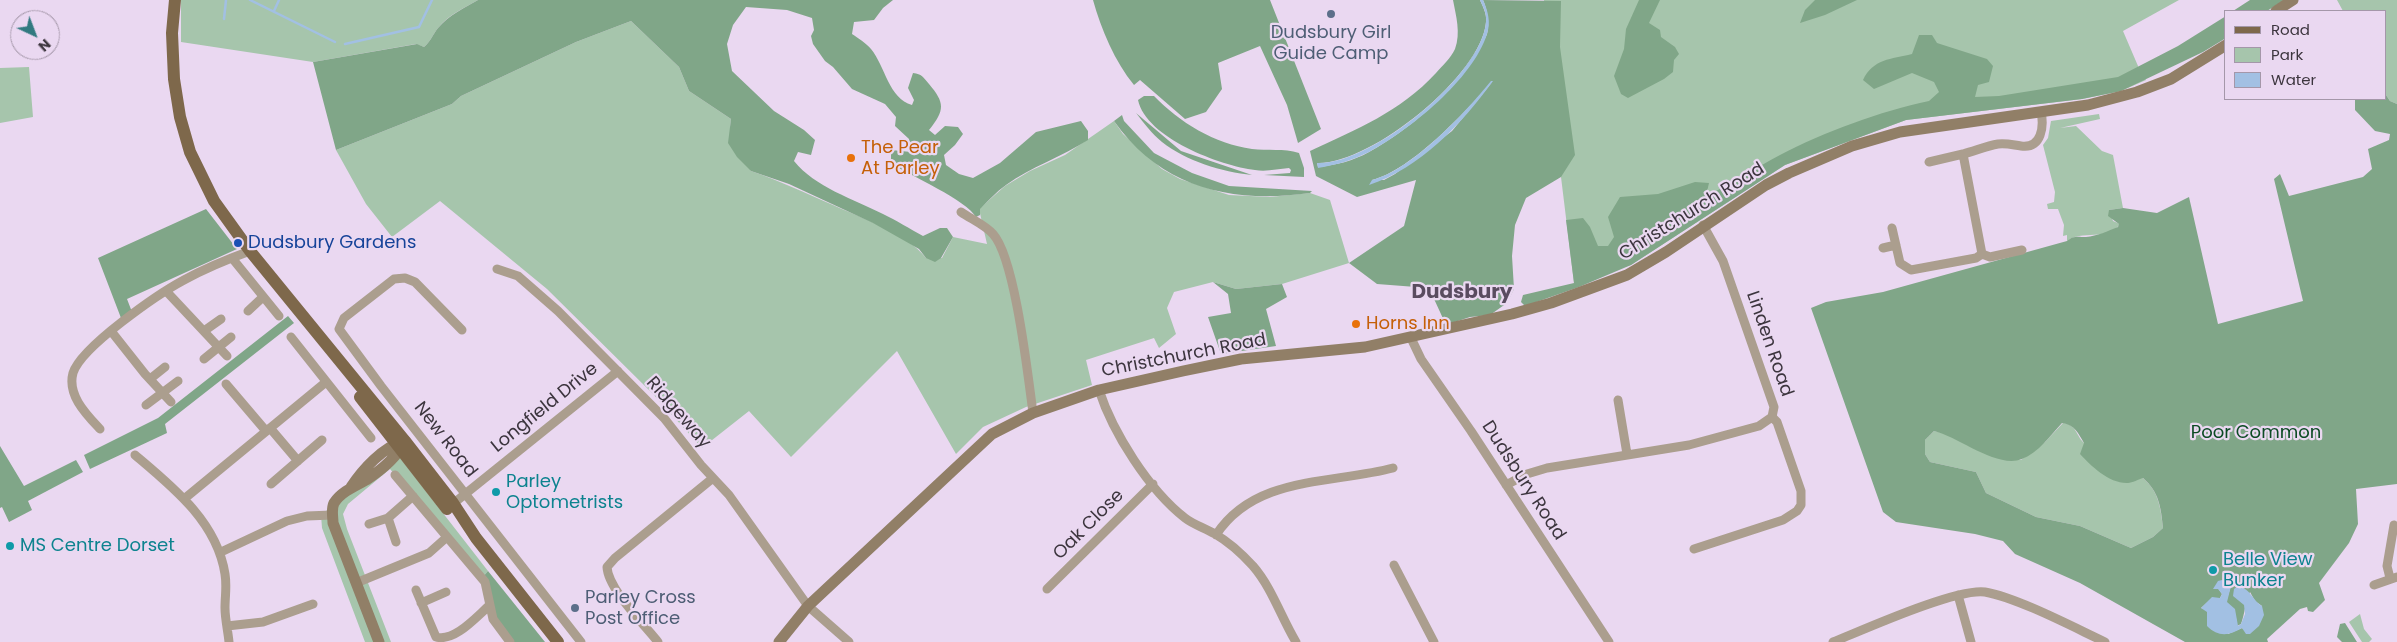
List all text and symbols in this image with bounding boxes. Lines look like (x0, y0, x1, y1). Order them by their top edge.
marker: Dudsbury Girl Guide Camp (1325, 8, 1337, 20)
north arrow (10, 10, 60, 60)
legend (2224, 10, 2387, 100)
text: Road (2271, 19, 2310, 40)
place label: Dudsbury Girl Guide Camp (1271, 22, 1391, 64)
text: N (34, 34, 55, 56)
text: Park (2271, 44, 2303, 65)
text: Water (2271, 69, 2316, 90)
place label: The Pear At Parley (861, 137, 940, 180)
marker: The Pear At Parley (845, 152, 857, 164)
street label: Christchurch Road (1615, 159, 1769, 265)
place label: Dudsbury Gardens (248, 232, 416, 254)
marker: Dudsbury Gardens (232, 237, 244, 249)
district label: Dudsbury (1411, 281, 1513, 305)
street label: Linden Road (1741, 288, 1797, 400)
place label: Horns Inn (1366, 313, 1450, 335)
marker: Horns Inn (1350, 318, 1362, 330)
street label: Christchurch Road (1100, 329, 1268, 383)
street label: Longfield Drive (487, 358, 603, 458)
street label: Ridgeway (641, 373, 715, 453)
street label: New Road (409, 398, 481, 482)
street label: Dudsbury Road (1476, 417, 1570, 545)
park label: Poor Common (2191, 422, 2321, 444)
place label: Parley Optometrists (506, 471, 623, 514)
street label: Oak Close (1049, 485, 1129, 565)
marker: Parley Optometrists (490, 486, 502, 498)
place label: MS Centre Dorset (20, 535, 175, 557)
marker: MS Centre Dorset (4, 540, 16, 552)
place label: Belle View Bunker (2223, 549, 2313, 592)
marker: Belle View Bunker (2207, 564, 2219, 576)
place label: Parley Cross Post Office (585, 587, 696, 630)
marker: Parley Cross Post Office (569, 602, 581, 614)

